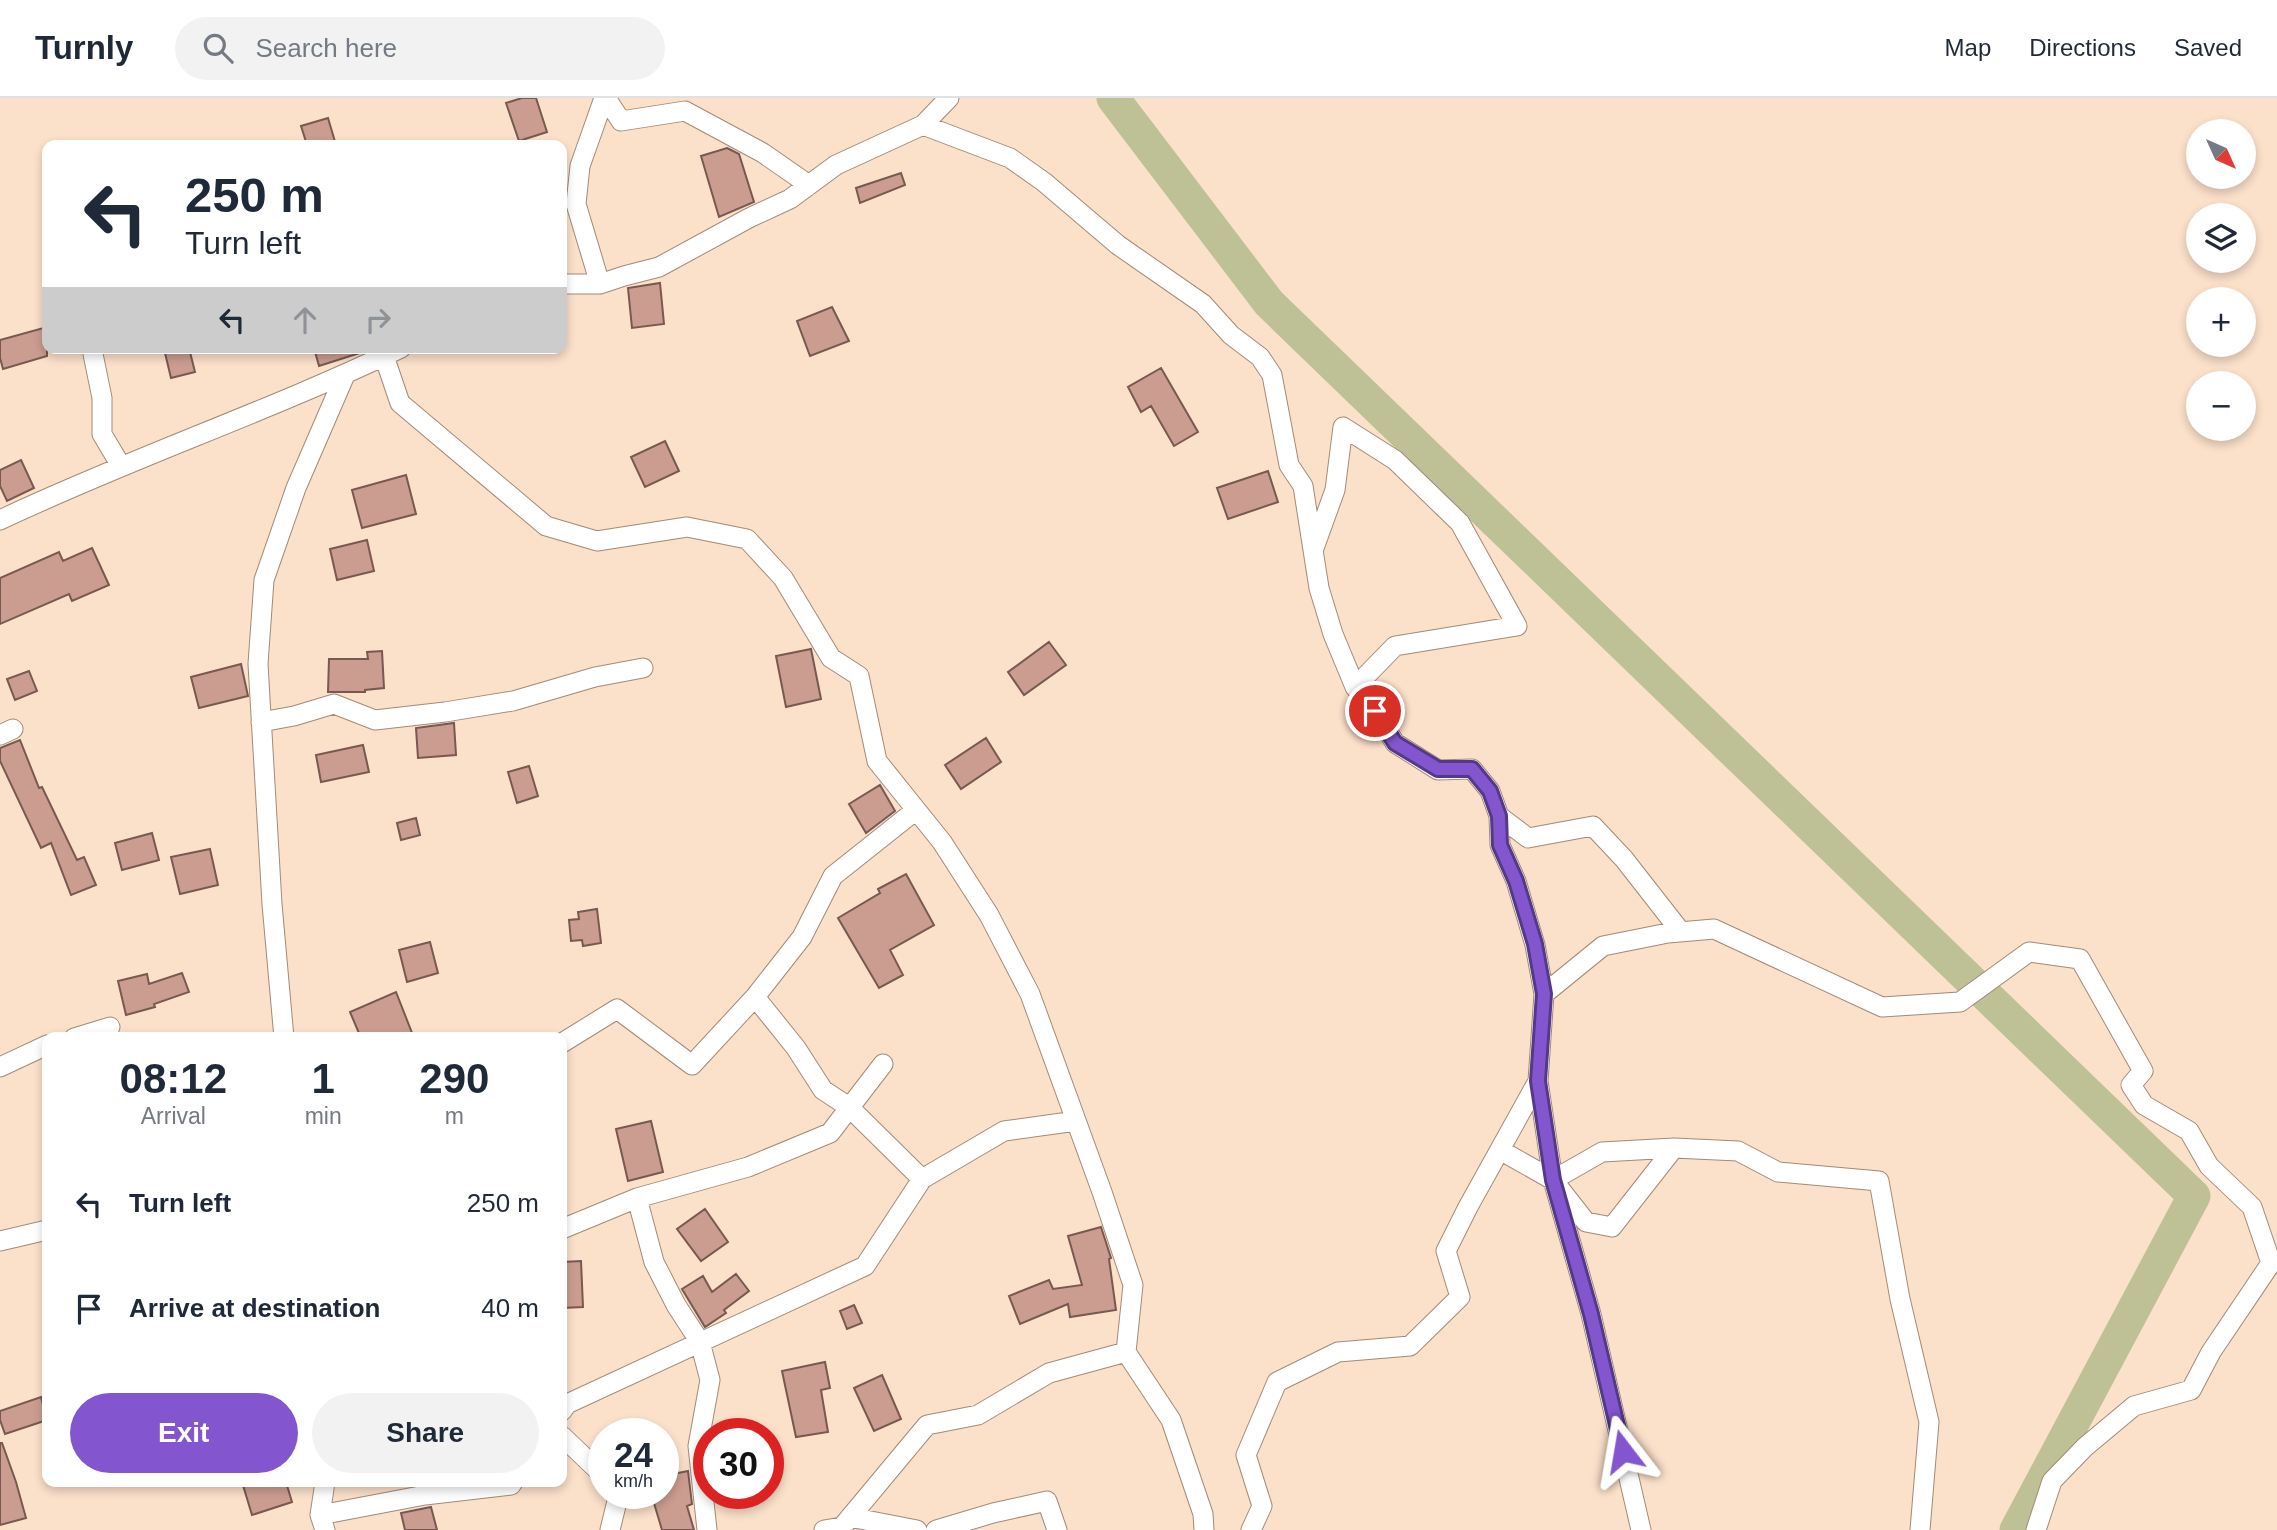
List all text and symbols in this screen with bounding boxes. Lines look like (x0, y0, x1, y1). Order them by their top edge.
search box (175, 17, 665, 80)
text: Turnly (35, 29, 133, 66)
icon: search (199, 29, 237, 67)
text: Search here (255, 33, 397, 63)
text: Map (1945, 34, 1991, 61)
text: Directions (2029, 34, 2136, 61)
text: Saved (2174, 34, 2242, 61)
north arrow (2186, 119, 2256, 189)
map controls (2186, 119, 2256, 441)
icon: left (70, 168, 161, 259)
text: 250 m (185, 168, 324, 222)
button: layers (2186, 203, 2256, 273)
text: Turn left (185, 225, 301, 261)
button: + (2186, 287, 2256, 357)
icon: left (213, 301, 251, 339)
icon: ahead (286, 301, 324, 339)
icon: right (359, 301, 397, 339)
button: − (2186, 371, 2256, 441)
pin (1345, 681, 1405, 741)
icon: arrive (1356, 692, 1394, 730)
text: 08:12 (120, 1055, 227, 1102)
text: 1 (311, 1055, 335, 1102)
text: 290 (419, 1055, 489, 1102)
text: Arrival (141, 1103, 206, 1129)
text: min (305, 1103, 342, 1129)
text: m (445, 1103, 464, 1129)
icon: left (70, 1185, 108, 1223)
text: Turn left (129, 1188, 231, 1218)
text: 250 m (467, 1188, 539, 1218)
icon: arrive (70, 1290, 108, 1328)
text: Arrive at destination (129, 1293, 380, 1323)
text: 40 m (481, 1293, 539, 1323)
button: Exit (70, 1393, 298, 1473)
button: Share (312, 1393, 539, 1473)
position arrow (1586, 1414, 1660, 1488)
speed limit sign: 30 (693, 1418, 784, 1509)
text: 24 (614, 1435, 653, 1474)
text: km/h (614, 1471, 653, 1491)

